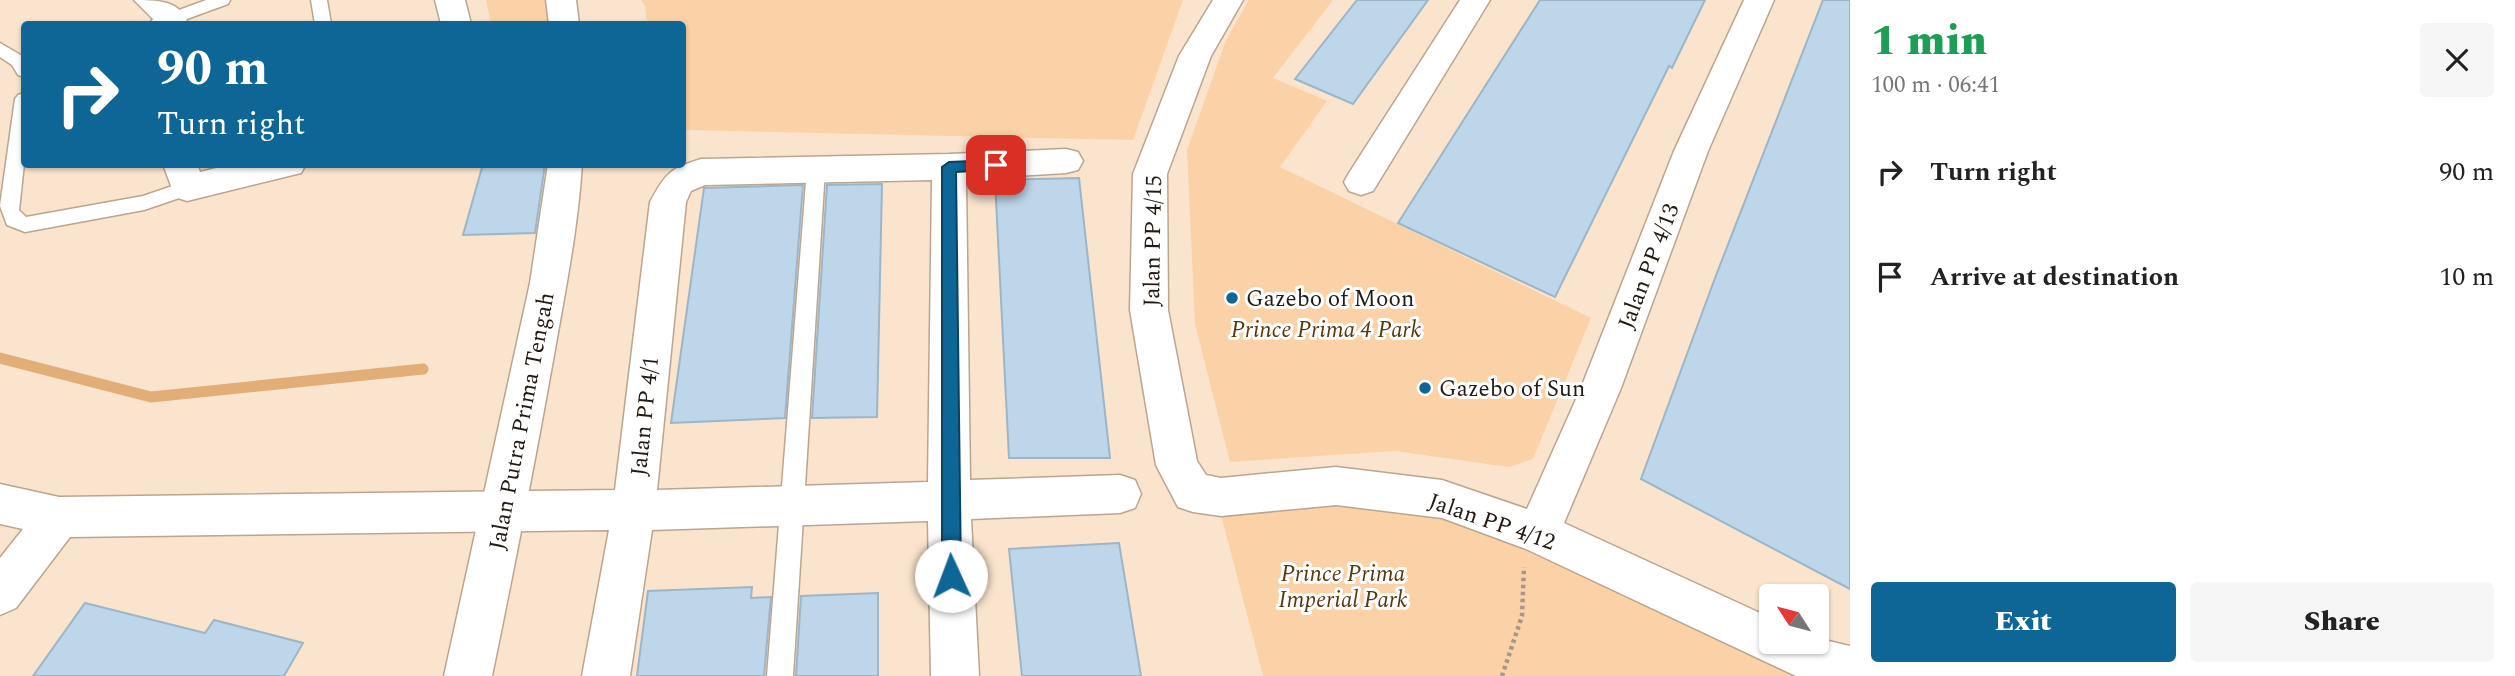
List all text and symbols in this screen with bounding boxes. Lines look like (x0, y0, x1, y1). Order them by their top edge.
text: 1 min (1871, 10, 1987, 73)
button: close (2420, 23, 2494, 97)
text: 90 m (157, 32, 268, 107)
icon: right (42, 49, 133, 140)
text: 100 m · 06:41 (1871, 68, 2000, 103)
text: Turn right (157, 100, 305, 149)
pin (966, 135, 1026, 195)
icon: arrive (977, 146, 1015, 184)
text: Turn right (1930, 152, 2057, 192)
text: 90 m (2439, 152, 2494, 192)
icon: right (1871, 153, 1909, 191)
street label: Jalan PP 4/15 (1135, 175, 1172, 307)
street label: Jalan PP 4/13 (1609, 199, 1689, 334)
text: Arrive at destination (1930, 257, 2179, 297)
text: 10 m (2439, 257, 2494, 297)
icon: arrive (1871, 258, 1909, 296)
place label: Gazebo of Moon (1246, 282, 1414, 317)
street label: Jalan Putra Prima Tengah (480, 289, 565, 553)
marker: Gazebo of Moon (1224, 290, 1240, 306)
park label: Prince Prima 4 Park (1231, 313, 1421, 348)
street label: Jalan PP 4/1 (622, 354, 669, 478)
place label: Gazebo of Sun (1439, 372, 1585, 407)
marker: Gazebo of Sun (1417, 380, 1433, 396)
street label: Jalan PP 4/12 (1423, 484, 1560, 560)
position arrow (914, 539, 988, 613)
park label: Prince Prima Imperial Park (1278, 557, 1408, 618)
button: Exit (1871, 582, 2176, 662)
button: Share (2190, 582, 2494, 662)
north arrow (1759, 584, 1829, 654)
map controls (1759, 584, 1829, 654)

